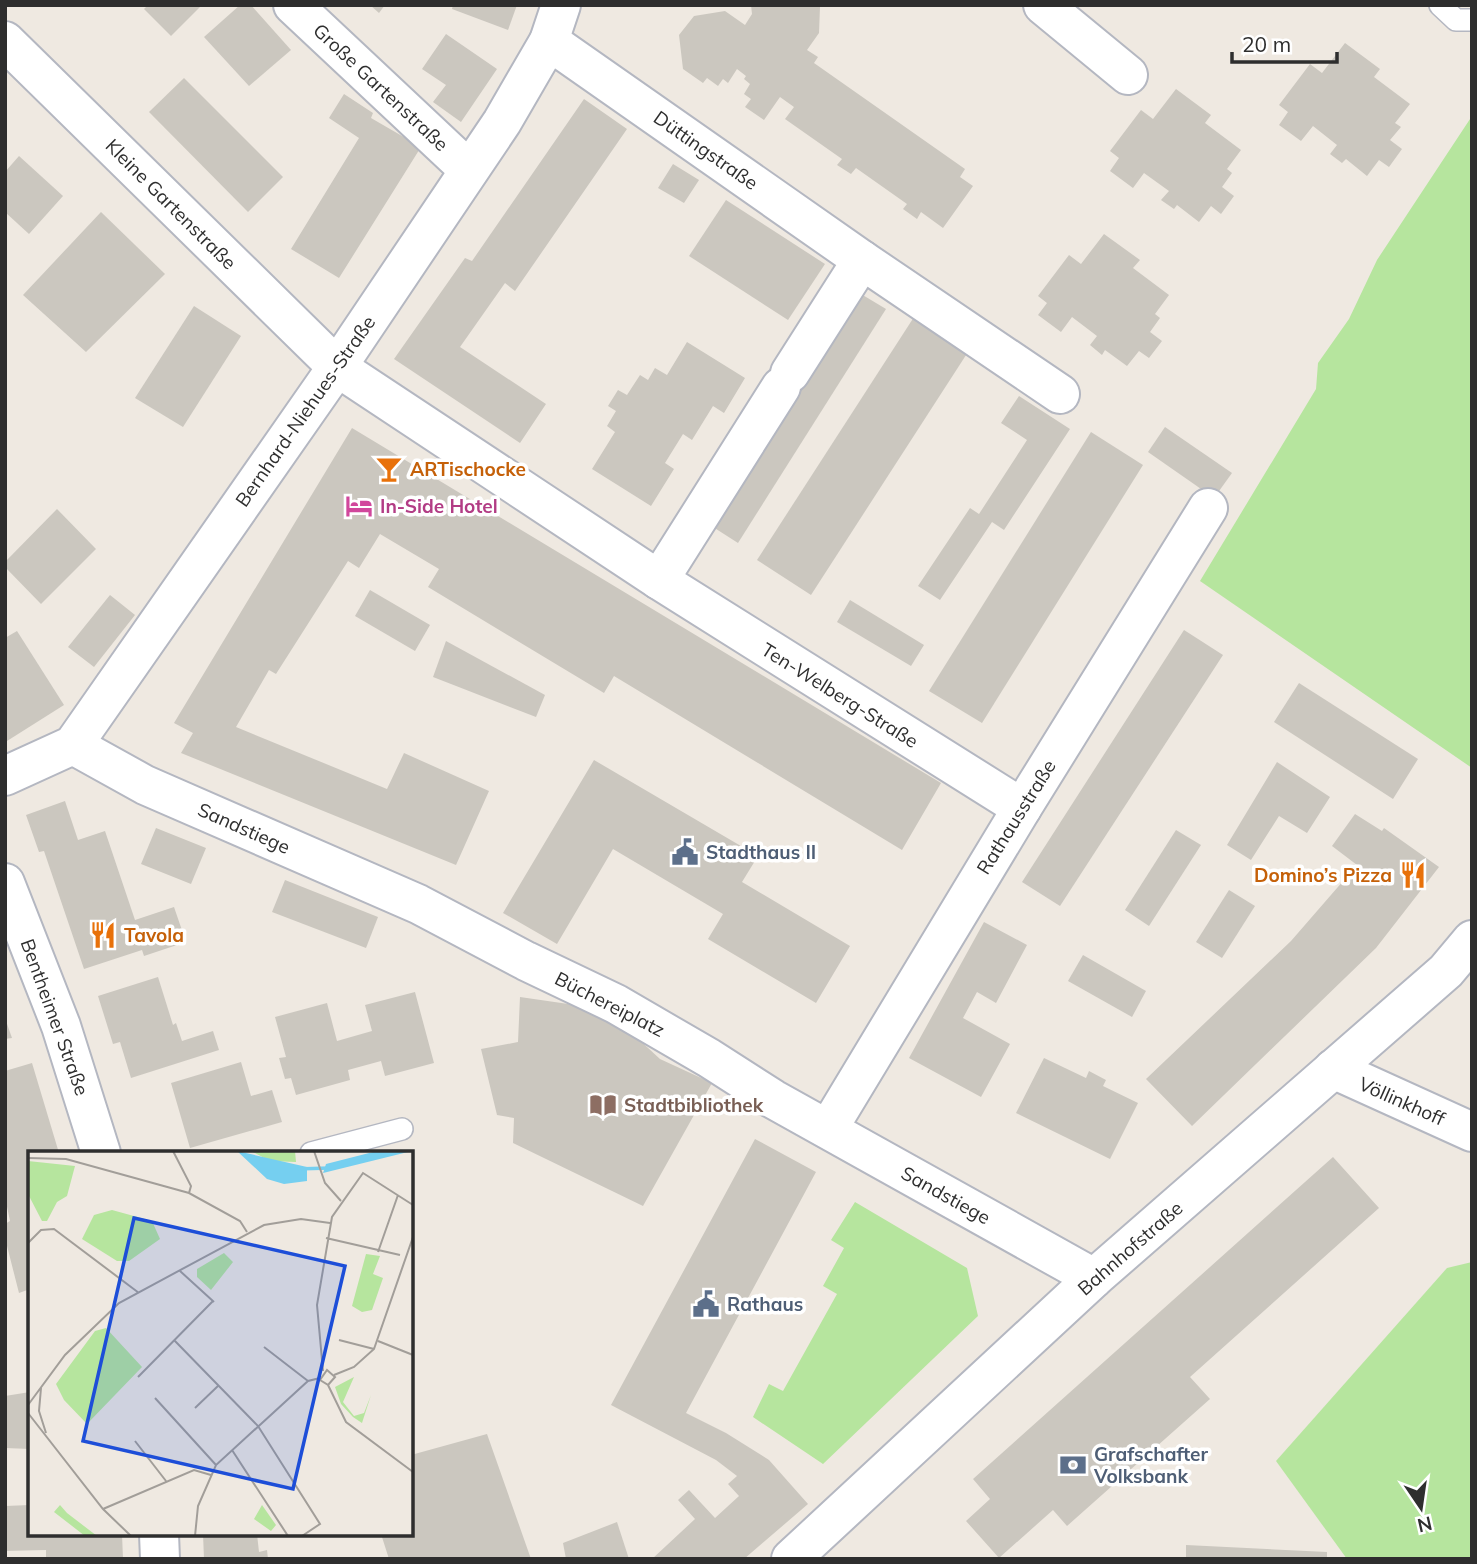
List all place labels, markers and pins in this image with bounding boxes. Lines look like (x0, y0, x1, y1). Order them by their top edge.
bar icon: ARTischocke (374, 454, 404, 484)
place label: ARTischocke (410, 457, 526, 481)
hotel icon: In-Side Hotel (344, 491, 374, 521)
place label: In-Side Hotel (380, 494, 498, 518)
public building icon: Stadthaus II (670, 837, 700, 867)
place label: Stadthaus II (706, 840, 816, 864)
restaurant icon: Domino’s Pizza (1398, 860, 1428, 890)
place label: Domino’s Pizza (1254, 863, 1392, 887)
restaurant icon: Tavola (88, 920, 118, 950)
place label: Tavola (124, 923, 184, 947)
library icon: Stadtbibliothek (588, 1090, 618, 1120)
place label: Stadtbibliothek (624, 1093, 764, 1117)
public building icon: Rathaus (691, 1289, 721, 1319)
place label: Rathaus (727, 1292, 803, 1316)
place label: Grafschafter Volksbank (1093, 1442, 1208, 1488)
bank icon: Grafschafter Volksbank (1058, 1450, 1088, 1480)

